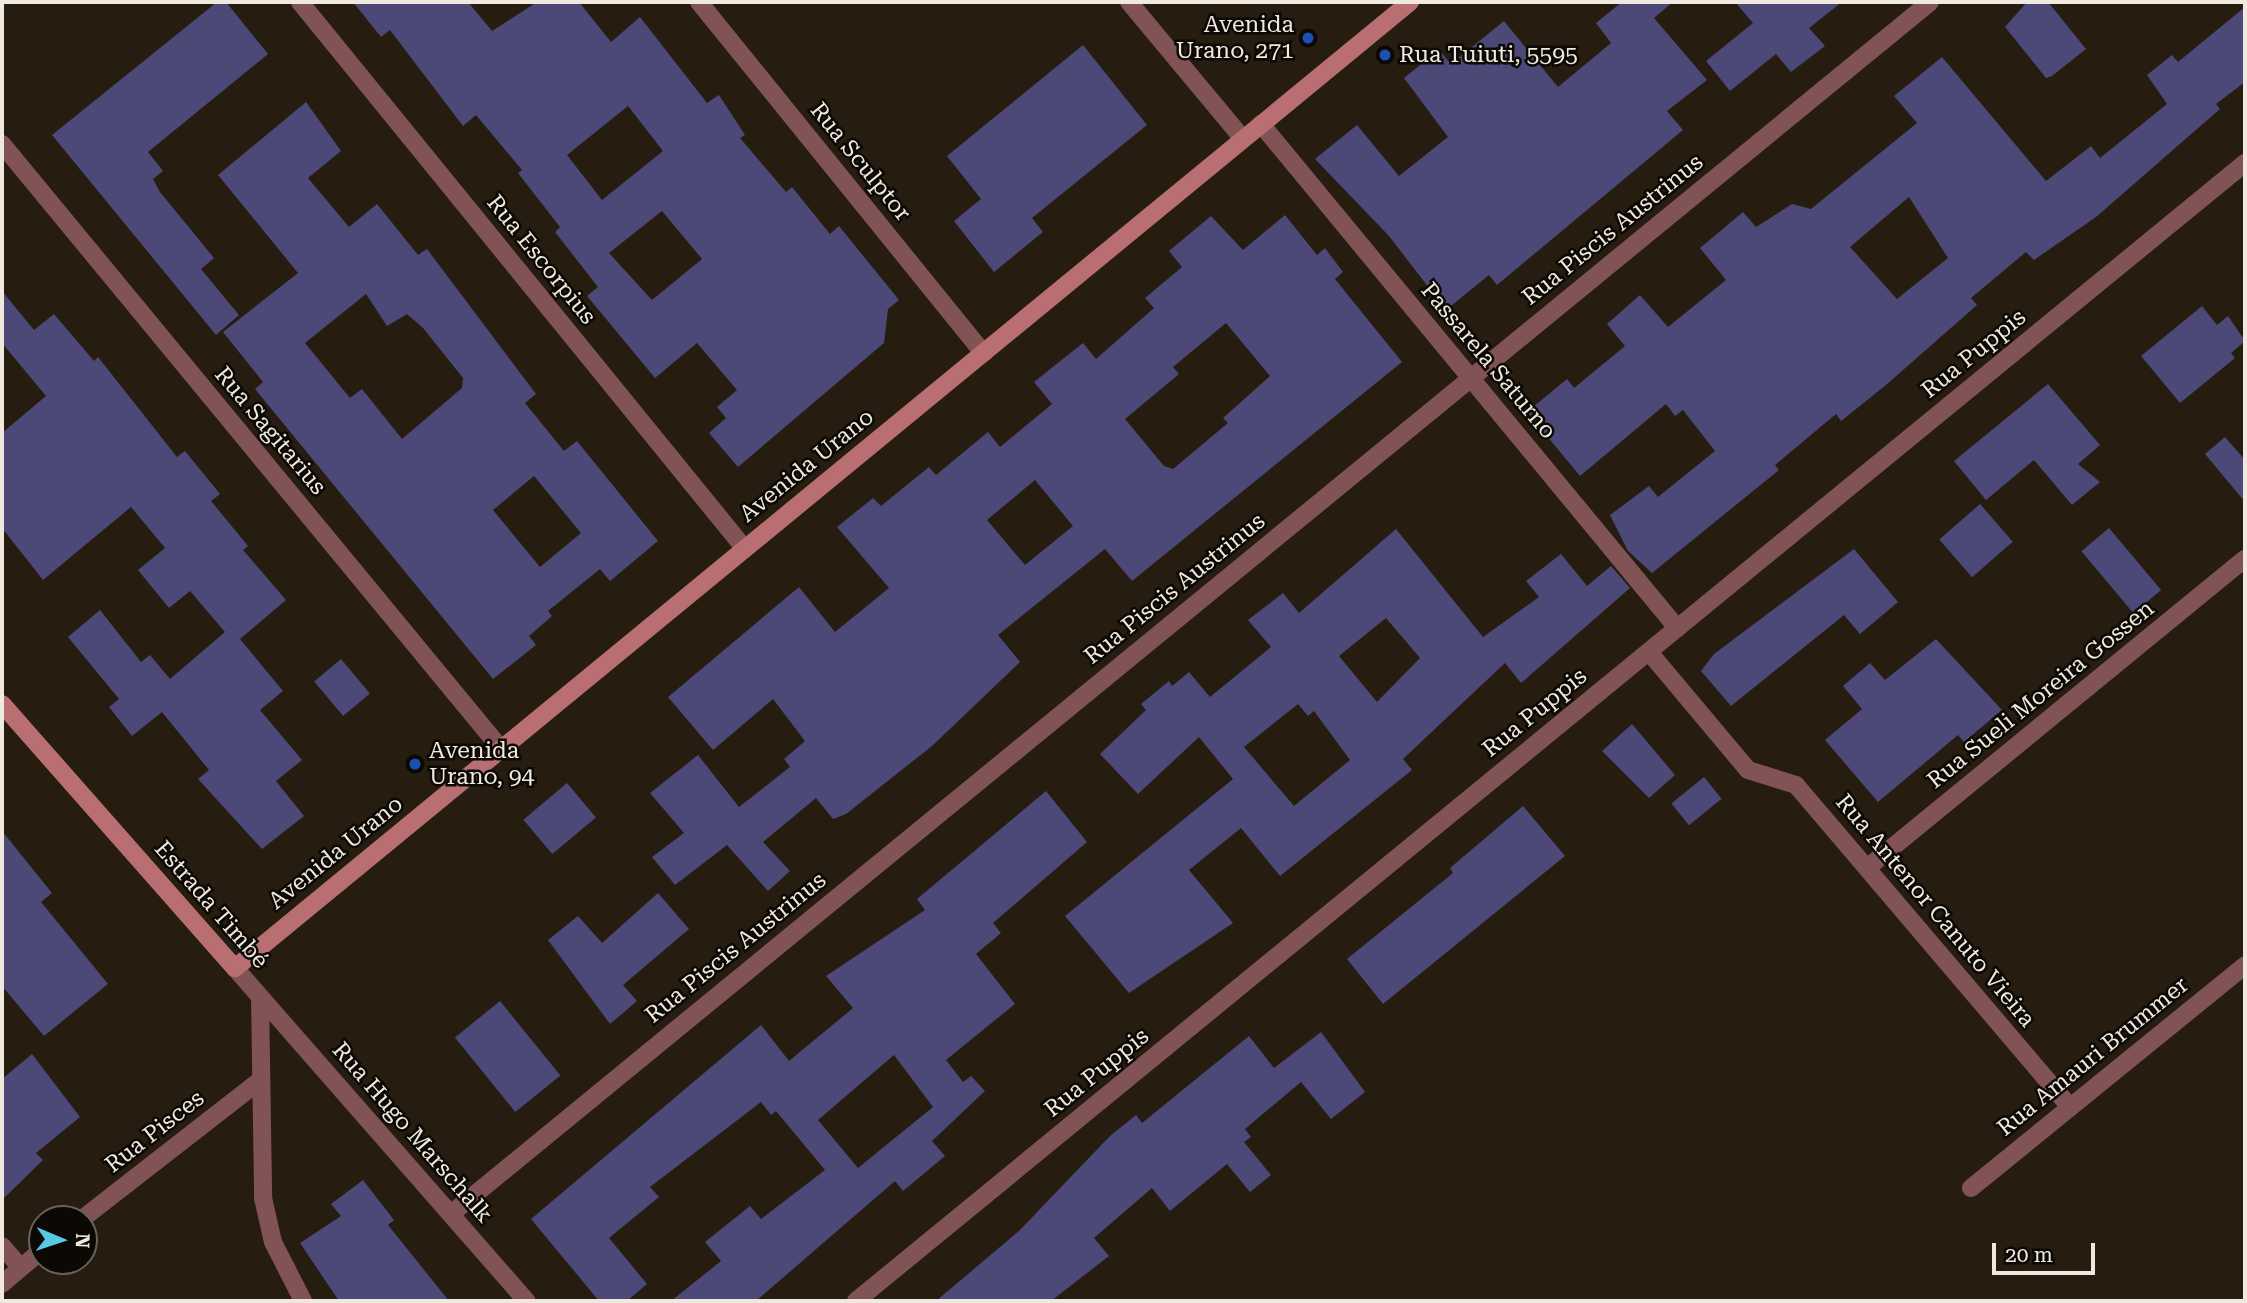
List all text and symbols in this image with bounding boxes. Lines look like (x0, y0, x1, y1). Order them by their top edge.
place label: Avenida Urano, 271 (1176, 11, 1294, 65)
marker: Avenida Urano, 271 (1300, 30, 1316, 46)
place label: Rua Tuiuti, 5595 (1399, 41, 1578, 69)
marker: Rua Tuiuti, 5595 (1377, 47, 1393, 63)
street label: Rua Sculptor (804, 97, 916, 227)
street label: Rua Piscis Austrinus (1517, 149, 1709, 311)
street label: Rua Escorpius (481, 190, 601, 330)
street label: Passarela Saturno (1415, 277, 1561, 445)
street label: Rua Puppis (1916, 304, 2032, 404)
street label: Rua Sagitarius (208, 361, 332, 501)
street label: Avenida Urano (734, 403, 880, 529)
street label: Rua Piscis Austrinus (1079, 508, 1271, 670)
street label: Rua Sueli Moreira Gossen (1922, 595, 2160, 795)
street label: Rua Puppis (1477, 663, 1593, 763)
place label: Avenida Urano, 94 (429, 737, 534, 791)
marker: Avenida Urano, 94 (407, 756, 423, 772)
street label: Rua Antenor Canuto Vieira (1829, 789, 2041, 1033)
street label: Avenida Urano (263, 790, 409, 916)
street label: Estrada Timbé (148, 836, 274, 974)
street label: Rua Piscis Austrinus (640, 867, 832, 1029)
street label: Rua Amauri Brummer (1992, 971, 2194, 1143)
street label: Rua Puppis (1039, 1023, 1155, 1123)
street label: Rua Hugo Marschalk (326, 1037, 498, 1229)
street label: Rua Pisces (100, 1085, 210, 1179)
north arrow (28, 1205, 98, 1275)
scale bar (1995, 1230, 2098, 1274)
text: N (71, 1233, 94, 1248)
text: 20 m (2005, 1243, 2053, 1267)

